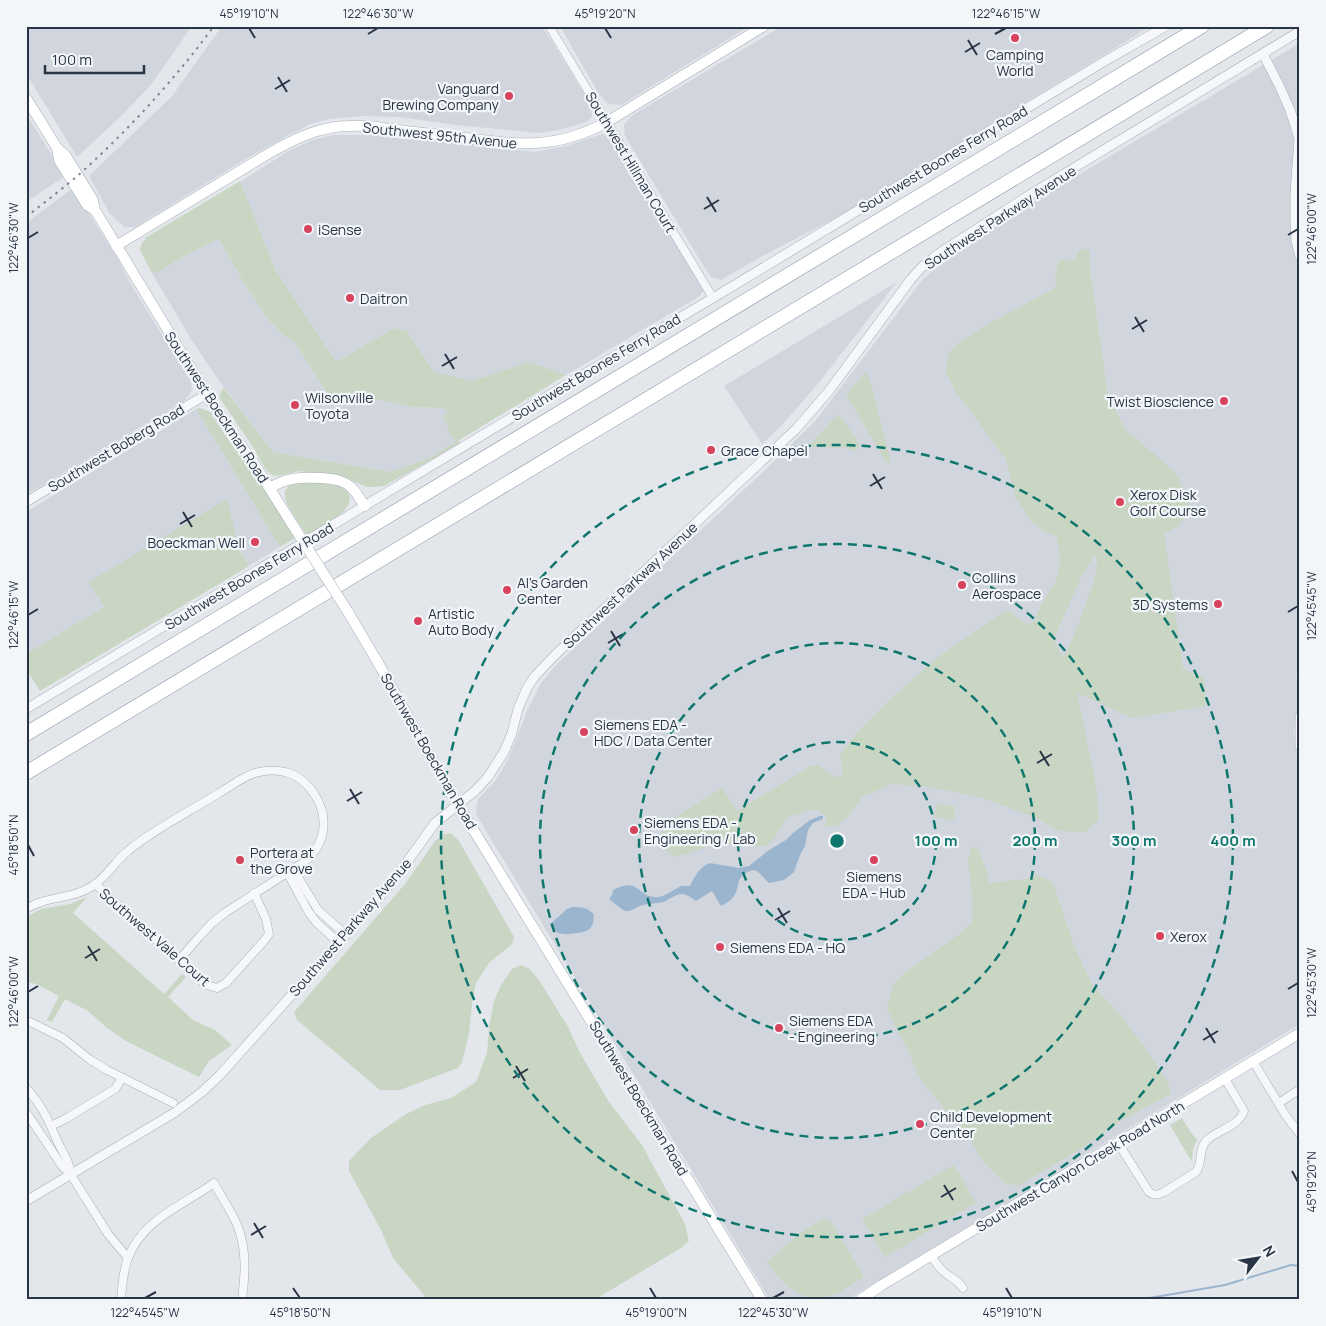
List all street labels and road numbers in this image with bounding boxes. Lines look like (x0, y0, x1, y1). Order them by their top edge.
street label: Southwest Hillman Court (581, 88, 681, 236)
street label: Southwest Boones Ferry Road (855, 101, 1031, 217)
street label: Southwest 95th Avenue (362, 117, 518, 153)
street label: Southwest Parkway Avenue (920, 161, 1080, 273)
street label: Southwest Boones Ferry Road (508, 309, 684, 425)
street label: Southwest Boeckman Road (161, 327, 273, 487)
street label: Southwest Boberg Road (44, 400, 188, 496)
street label: Southwest Boones Ferry Road (161, 518, 337, 634)
street label: Southwest Parkway Avenue (559, 518, 701, 652)
street label: Southwest Boeckman Road (376, 669, 482, 833)
street label: Southwest Parkway Avenue (285, 854, 415, 1000)
street label: Southwest Vale Court (96, 884, 215, 991)
street label: Southwest Boeckman Road (585, 1017, 693, 1179)
street label: Southwest Canyon Creek Road North (972, 1096, 1188, 1236)

